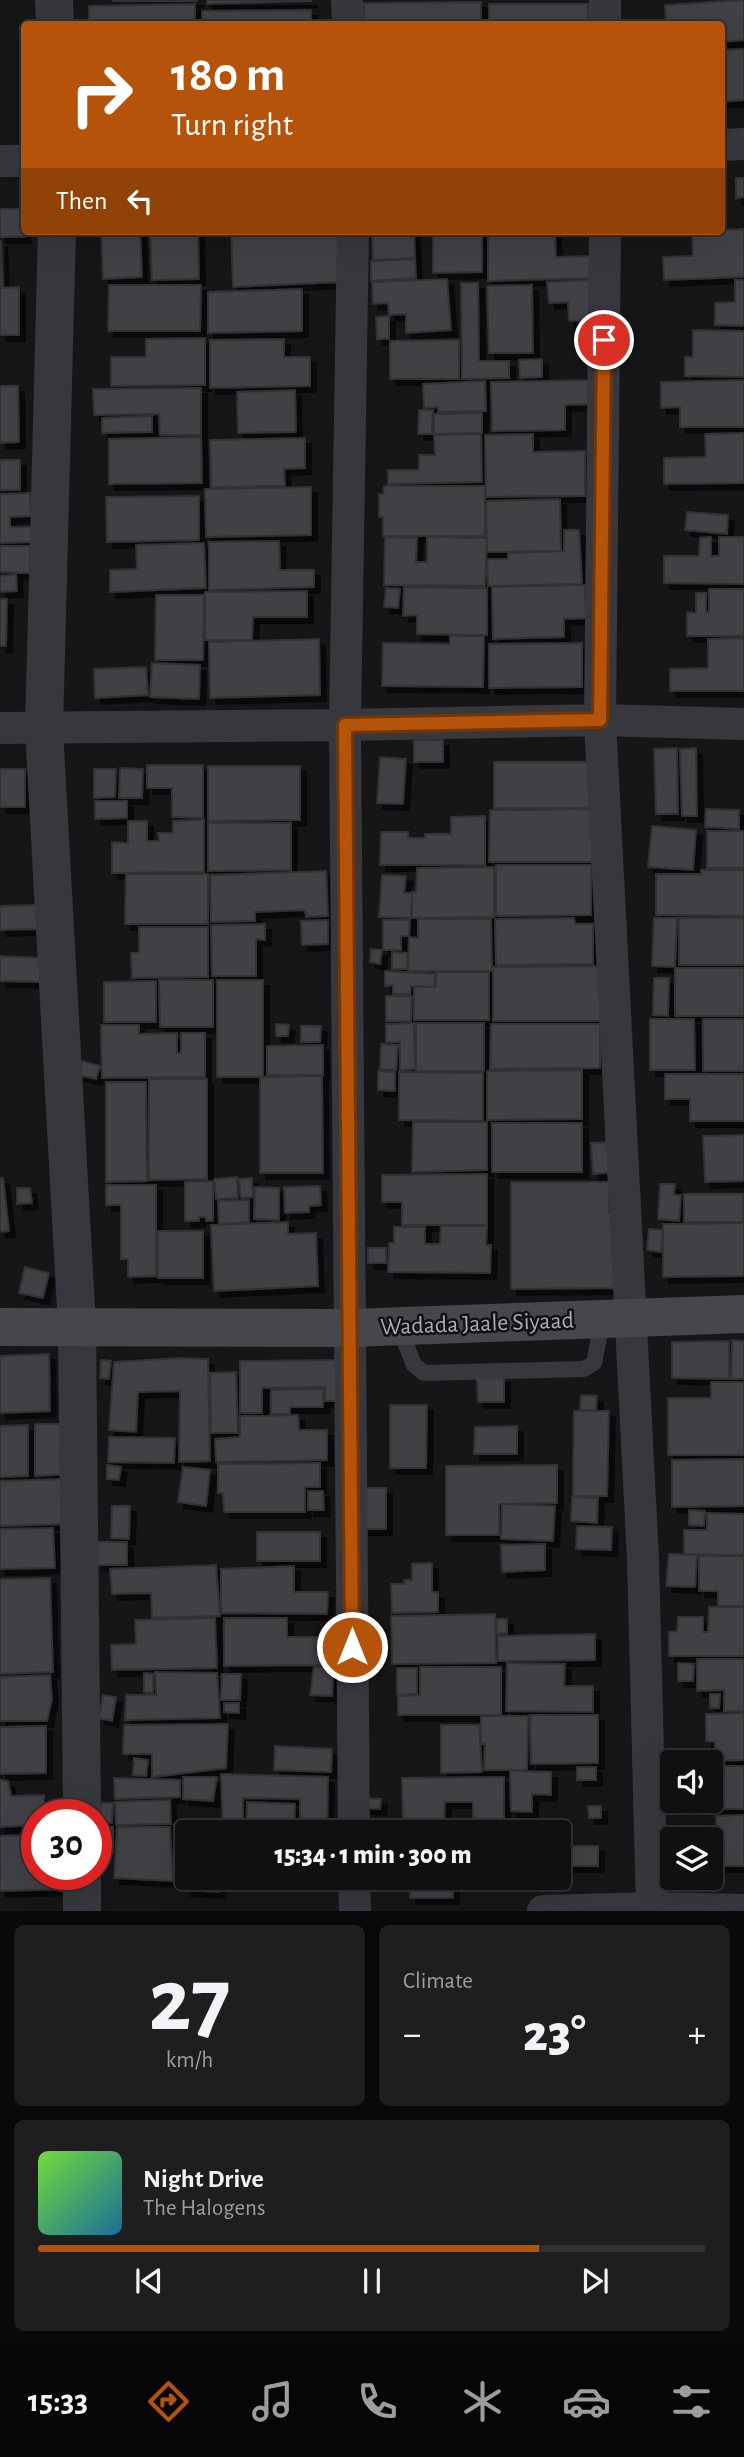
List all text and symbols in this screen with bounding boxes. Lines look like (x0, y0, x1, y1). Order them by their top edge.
icon: right (56, 49, 147, 140)
text: 180 m (171, 51, 285, 100)
text: Turn right (171, 109, 293, 141)
icon: left (121, 182, 159, 220)
text: Then (56, 188, 107, 214)
pin (574, 310, 634, 370)
icon: arrive (585, 321, 623, 359)
street label: Wadada Jaale Siyaad (380, 1309, 574, 1339)
position arrow (315, 1610, 389, 1684)
map controls (660, 1750, 723, 1890)
button: sound (660, 1750, 723, 1813)
speed limit sign: 30 (21, 1799, 112, 1890)
button: layers (660, 1827, 723, 1890)
text: 15:34 · 1 min · 300 m (274, 1842, 472, 1868)
text: 27 (148, 1956, 231, 2047)
text: Climate (403, 1970, 473, 1993)
text: 23° (523, 2008, 586, 2060)
text: − (403, 2016, 421, 2054)
text: + (688, 2016, 706, 2054)
text: km/h (166, 2049, 213, 2072)
text: Night Drive (143, 2166, 264, 2192)
text: The Halogens (143, 2197, 265, 2220)
icon: previous (130, 2262, 168, 2300)
icon: pause (353, 2262, 391, 2300)
icon: next (576, 2262, 614, 2300)
icon: directions (144, 2377, 193, 2426)
icon: music (248, 2377, 297, 2426)
icon: phone (353, 2377, 402, 2426)
icon: climate (458, 2377, 507, 2426)
icon: car (562, 2377, 611, 2426)
icon: filters (667, 2377, 716, 2426)
text: 15:33 (28, 2385, 88, 2417)

